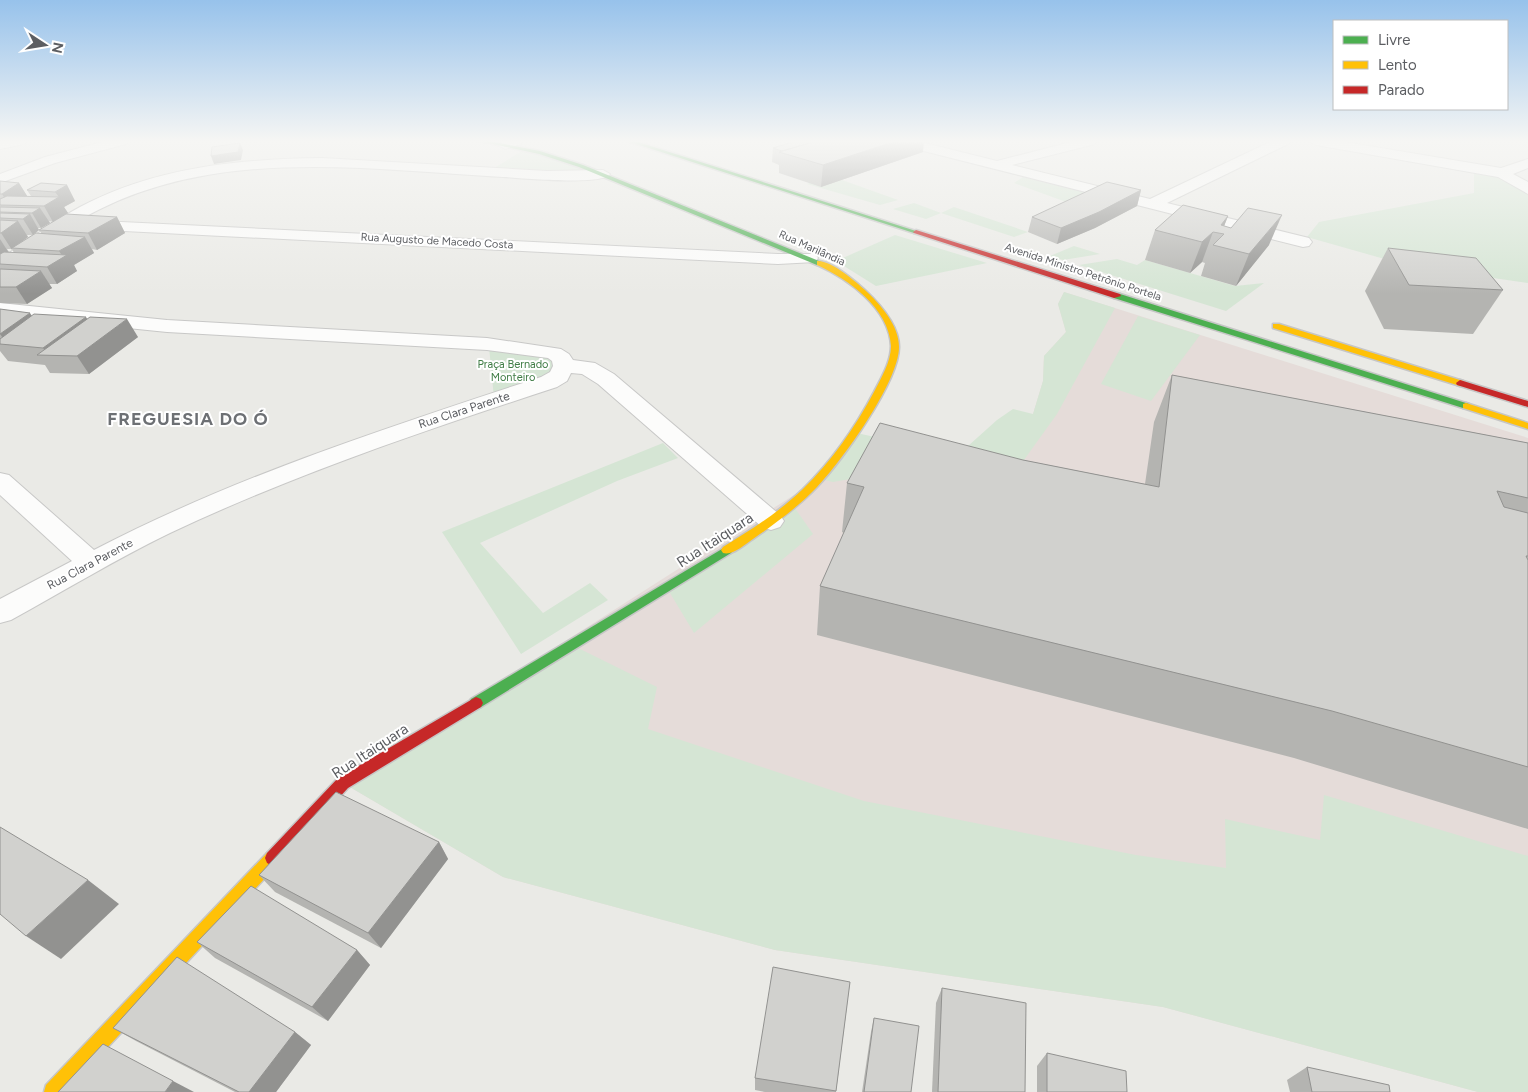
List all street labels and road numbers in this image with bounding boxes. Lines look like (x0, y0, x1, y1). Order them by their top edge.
street label: Rua Marilândia (777, 228, 847, 268)
street label: Rua Augusto de Macedo Costa (360, 231, 514, 251)
street label: Avenida Ministro Petrônio Portela (1003, 241, 1163, 303)
street label: Rua Clara Parente (417, 389, 512, 431)
street label: Rua Itaiquara (673, 509, 757, 571)
street label: Rua Clara Parente (45, 535, 136, 593)
street label: Rua Itaiquara (328, 720, 412, 782)

